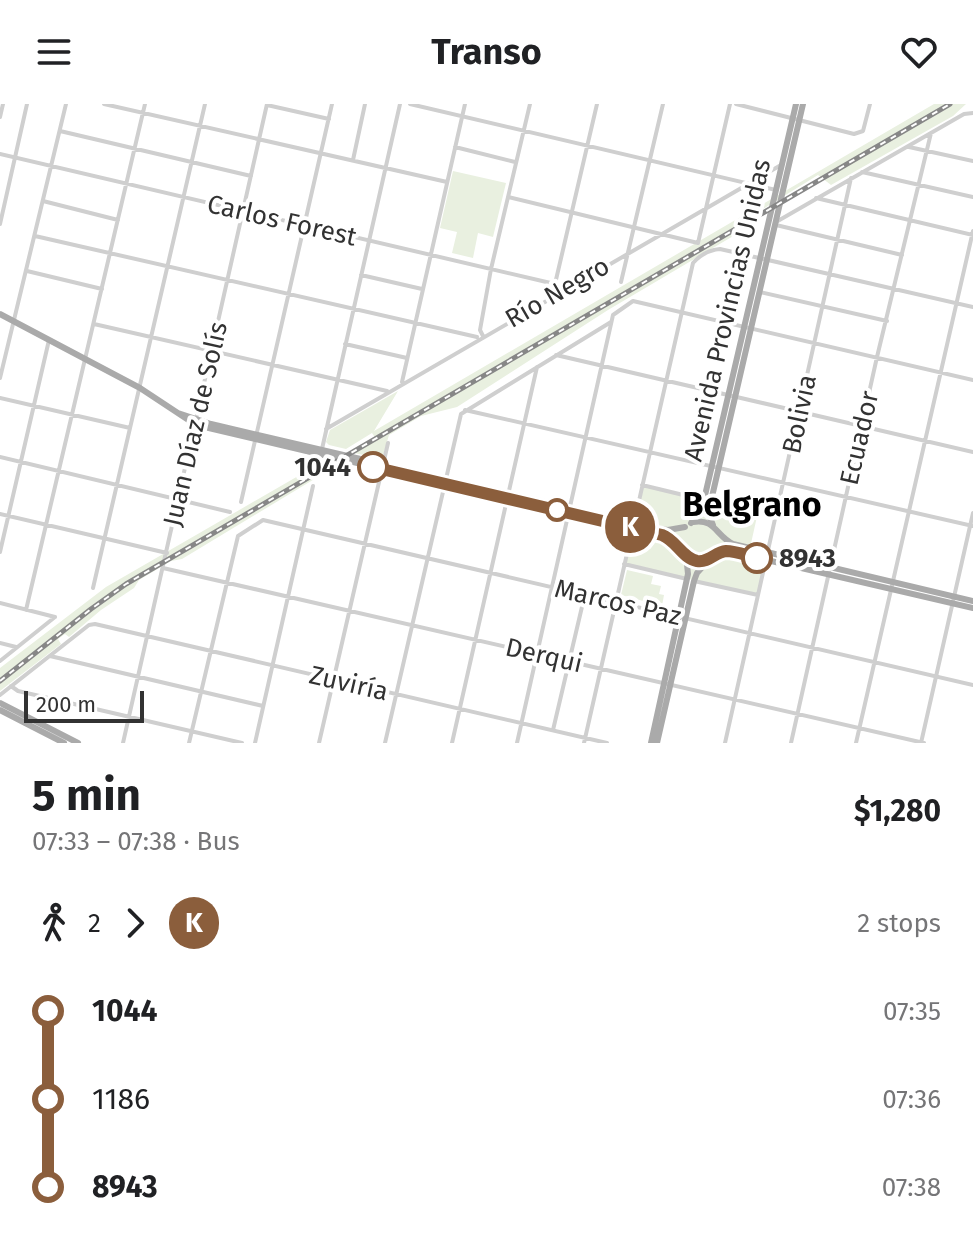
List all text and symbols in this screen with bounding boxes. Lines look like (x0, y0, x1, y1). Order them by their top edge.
icon: menu (32, 30, 76, 74)
text: Transo (431, 30, 542, 74)
icon: heart (897, 30, 941, 74)
street label: Avenida Provincias Unidas (678, 156, 777, 464)
street label: Carlos Forest (204, 188, 360, 253)
street label: Río Negro (500, 250, 615, 335)
street label: Juan Díaz de Solís (157, 319, 234, 529)
street label: Bolivia (776, 372, 823, 457)
street label: Ecuador (834, 388, 885, 488)
place label: 1044 (294, 452, 351, 483)
marker: 1044 (358, 452, 388, 482)
district label: Belgrano (682, 484, 822, 525)
unlabelled marker (546, 499, 568, 521)
line badge: K (604, 501, 656, 553)
text: K (621, 510, 639, 543)
marker: 8943 (742, 543, 772, 573)
place label: 8943 (779, 543, 836, 574)
street label: Marcos Paz (552, 573, 684, 632)
street label: Derqui (502, 632, 585, 679)
street label: Zuviría (307, 659, 391, 708)
scale bar (24, 687, 144, 723)
text: 200 m (36, 691, 96, 718)
text: 5 min (32, 769, 141, 822)
text: $1,280 (854, 793, 941, 829)
text: 07:33 – 07:38 · Bus (32, 826, 240, 857)
icon: walk (32, 901, 76, 945)
icon: forward (113, 901, 157, 945)
text: K (185, 906, 203, 939)
text: 2 (88, 908, 101, 939)
text: 2 stops (857, 908, 941, 939)
text: 1044 (92, 993, 157, 1029)
text: 07:35 (883, 996, 941, 1027)
text: 1186 (92, 1081, 150, 1117)
text: 07:36 (882, 1084, 941, 1115)
text: 8943 (92, 1169, 158, 1205)
text: 07:38 (882, 1172, 941, 1203)

